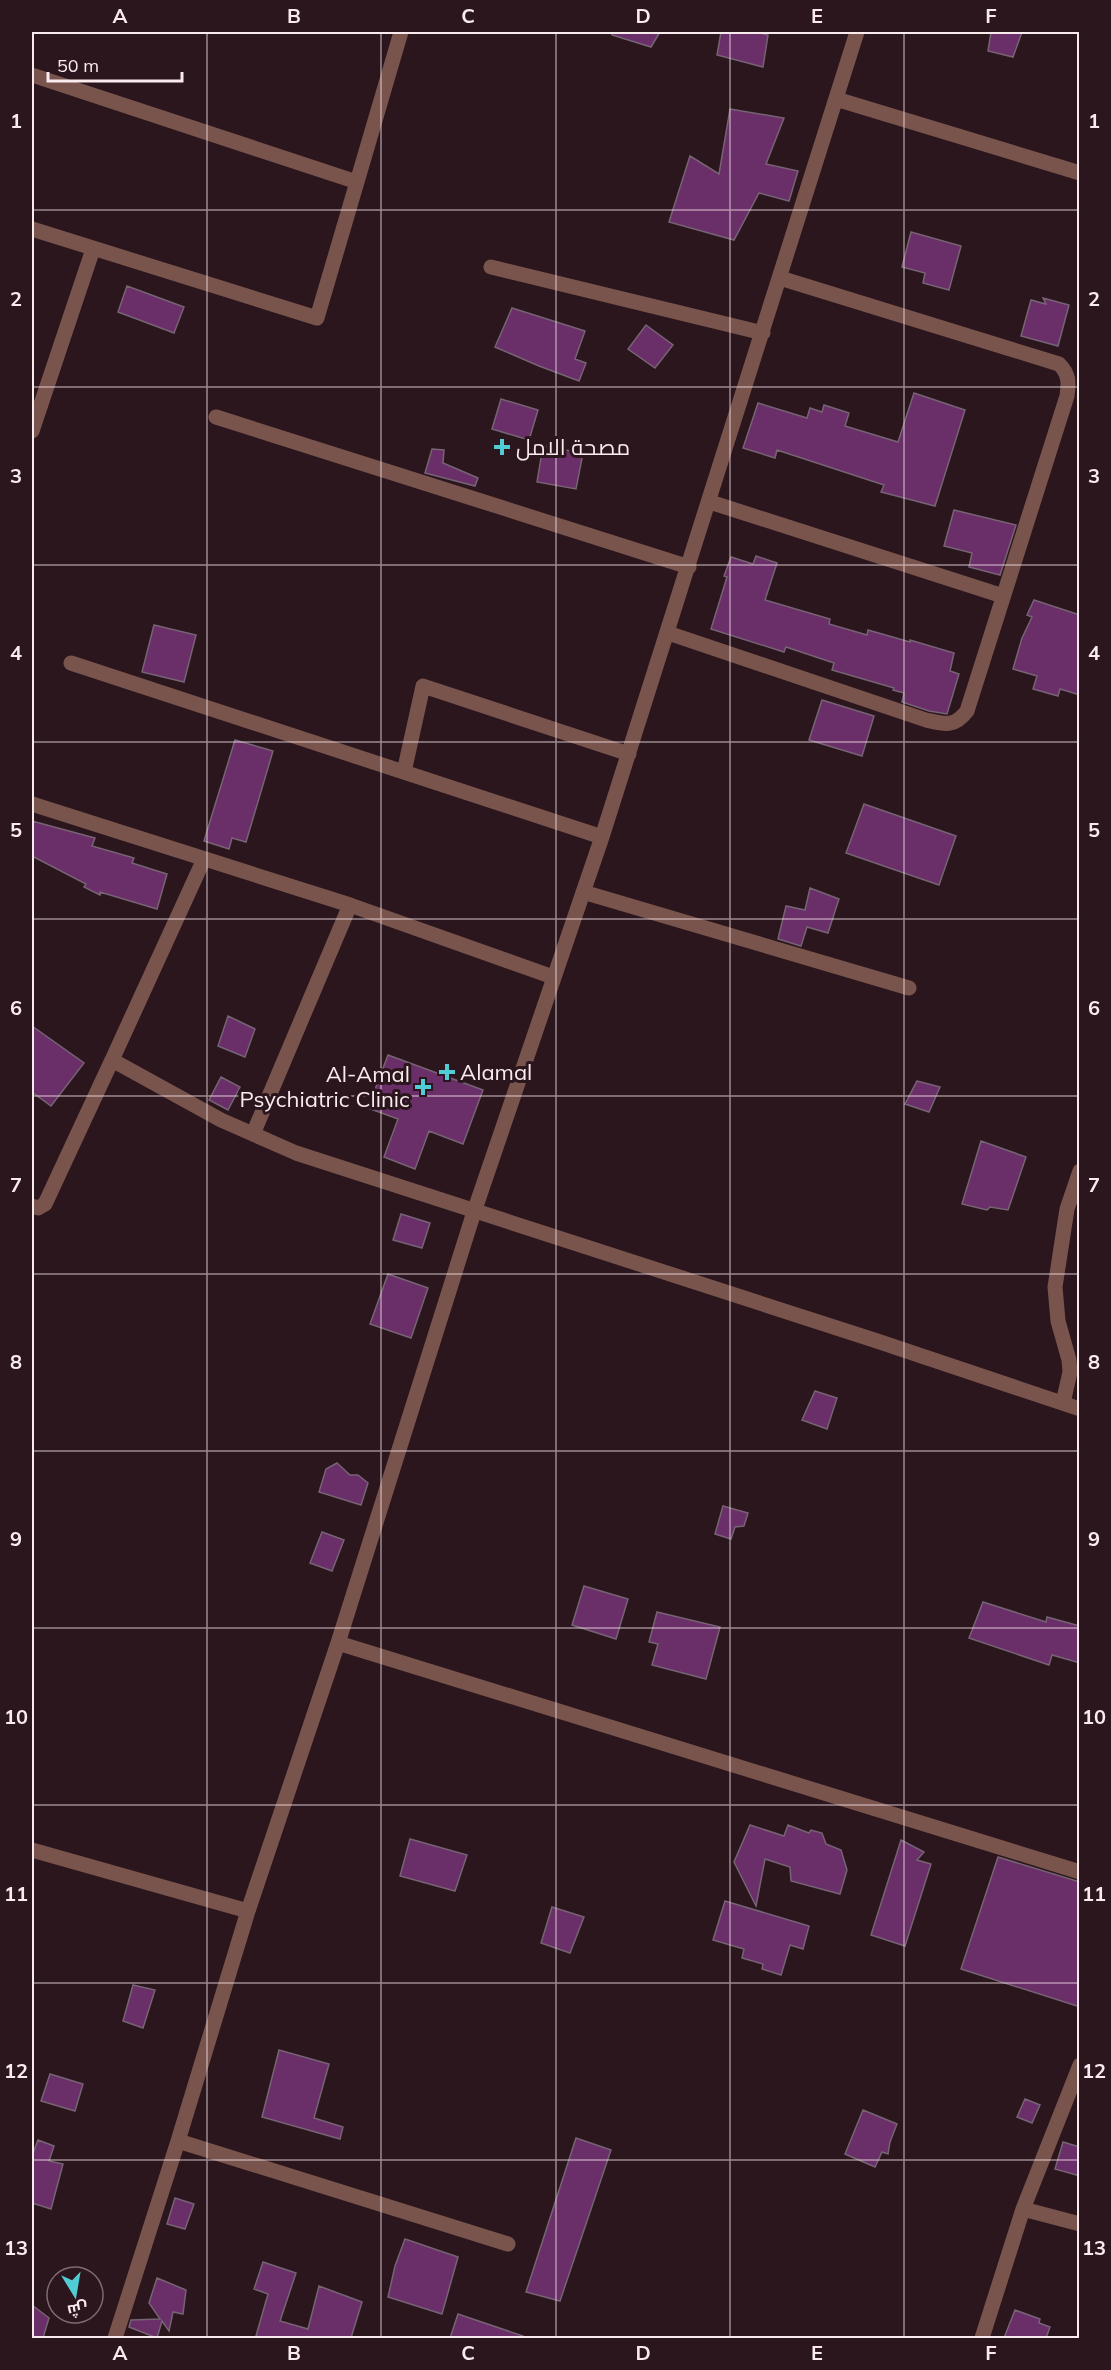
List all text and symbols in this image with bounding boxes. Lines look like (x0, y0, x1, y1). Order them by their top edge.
text: A (113, 3, 128, 28)
text: B (287, 3, 301, 28)
text: C (461, 3, 475, 28)
text: D (635, 3, 651, 28)
text: E (811, 3, 823, 28)
text: F (985, 3, 997, 28)
scale bar (48, 45, 182, 83)
text: 50 m (57, 54, 99, 77)
text: 1 (10, 108, 22, 133)
text: 1 (1088, 108, 1100, 133)
text: 2 (10, 286, 22, 311)
text: 2 (1088, 286, 1100, 311)
place label: مصحة الامل (516, 433, 630, 461)
marker: مصحة الامل (493, 438, 511, 456)
text: 3 (10, 463, 22, 488)
text: 3 (1088, 463, 1100, 488)
text: 4 (10, 640, 22, 665)
text: 4 (1088, 640, 1100, 665)
text: 5 (10, 817, 22, 842)
text: 5 (1088, 817, 1100, 842)
text: 6 (10, 995, 22, 1020)
text: 6 (1088, 995, 1100, 1020)
place label: Alamal (460, 1058, 532, 1086)
place label: Al-Amal Psychiatric Clinic (240, 1060, 410, 1113)
marker: Alamal (438, 1063, 456, 1081)
marker: Al-Amal Psychiatric Clinic (414, 1078, 432, 1096)
text: 7 (10, 1172, 22, 1197)
text: 7 (1088, 1172, 1100, 1197)
text: 8 (10, 1349, 22, 1374)
text: 8 (1088, 1349, 1100, 1374)
text: 9 (10, 1526, 22, 1551)
text: 9 (1088, 1526, 1100, 1551)
text: 10 (4, 1704, 28, 1729)
text: 10 (1082, 1704, 1106, 1729)
text: 11 (4, 1881, 28, 1906)
text: 11 (1082, 1881, 1106, 1906)
text: 12 (4, 2058, 28, 2083)
text: 12 (1082, 2058, 1106, 2083)
text: 13 (4, 2235, 28, 2260)
text: 13 (1082, 2235, 1106, 2260)
north arrow (45, 2265, 105, 2325)
text: ش (66, 2298, 90, 2321)
text: A (113, 2340, 128, 2365)
text: B (287, 2340, 301, 2365)
text: C (461, 2340, 475, 2365)
text: D (635, 2340, 651, 2365)
text: E (811, 2340, 823, 2365)
text: F (985, 2340, 997, 2365)

